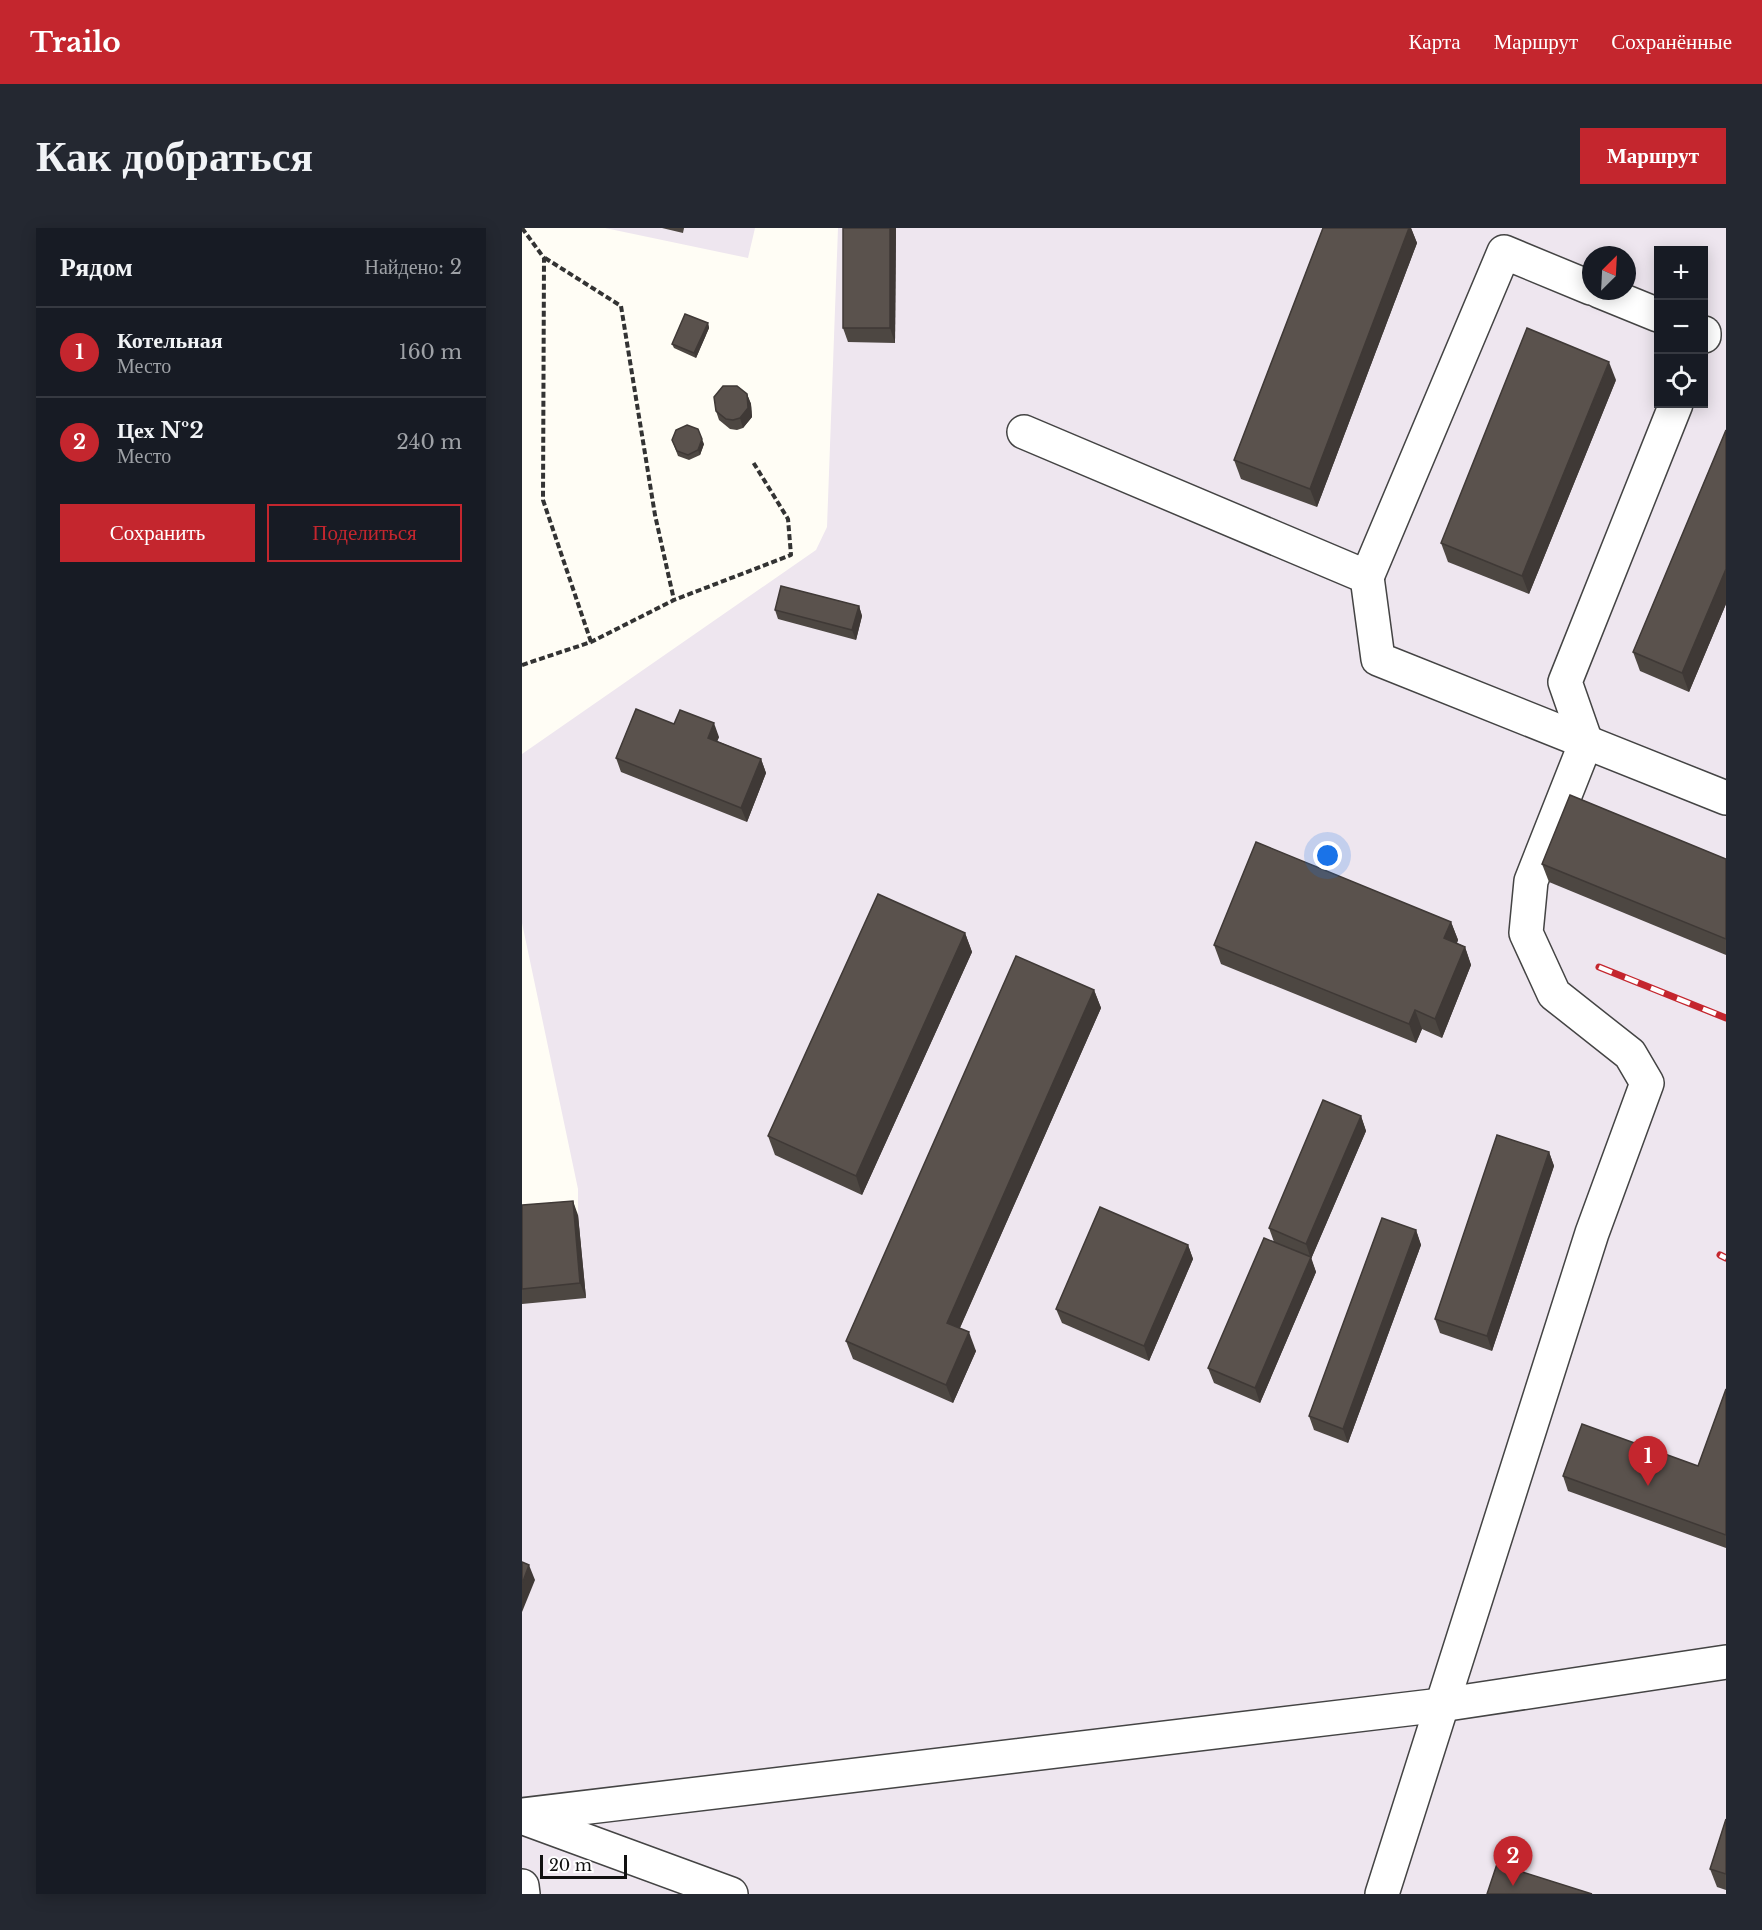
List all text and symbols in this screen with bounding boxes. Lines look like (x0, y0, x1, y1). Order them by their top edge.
text: Trailo (30, 25, 121, 60)
text: Карта (1409, 29, 1461, 55)
text: Маршрут (1494, 29, 1578, 55)
text: Сохранённые (1611, 29, 1732, 55)
button: Маршрут (1580, 128, 1726, 184)
text: Как добраться (36, 130, 313, 182)
north arrow (1582, 246, 1636, 300)
map controls (1654, 246, 1708, 408)
button: + (1654, 246, 1708, 300)
text: Рядом (60, 251, 133, 283)
text: Найдено: 2 (364, 255, 462, 279)
button: − (1654, 300, 1708, 354)
text: Котельная (117, 327, 223, 354)
text: 1 (75, 340, 84, 364)
text: 160 m (399, 340, 462, 364)
text: Место (117, 354, 171, 378)
button: locate (1654, 354, 1708, 408)
text: Цех №2 (117, 417, 204, 444)
text: 2 (73, 430, 86, 454)
text: 240 m (397, 430, 462, 454)
text: Место (117, 444, 171, 468)
button: Сохранить (60, 504, 255, 562)
button: Поделиться (267, 504, 462, 562)
your location (1313, 841, 1342, 870)
pin: 1 (1628, 1436, 1668, 1486)
pin: 2 (1494, 1836, 1532, 1886)
scale bar (540, 1852, 627, 1880)
text: 20 m (549, 1855, 592, 1875)

